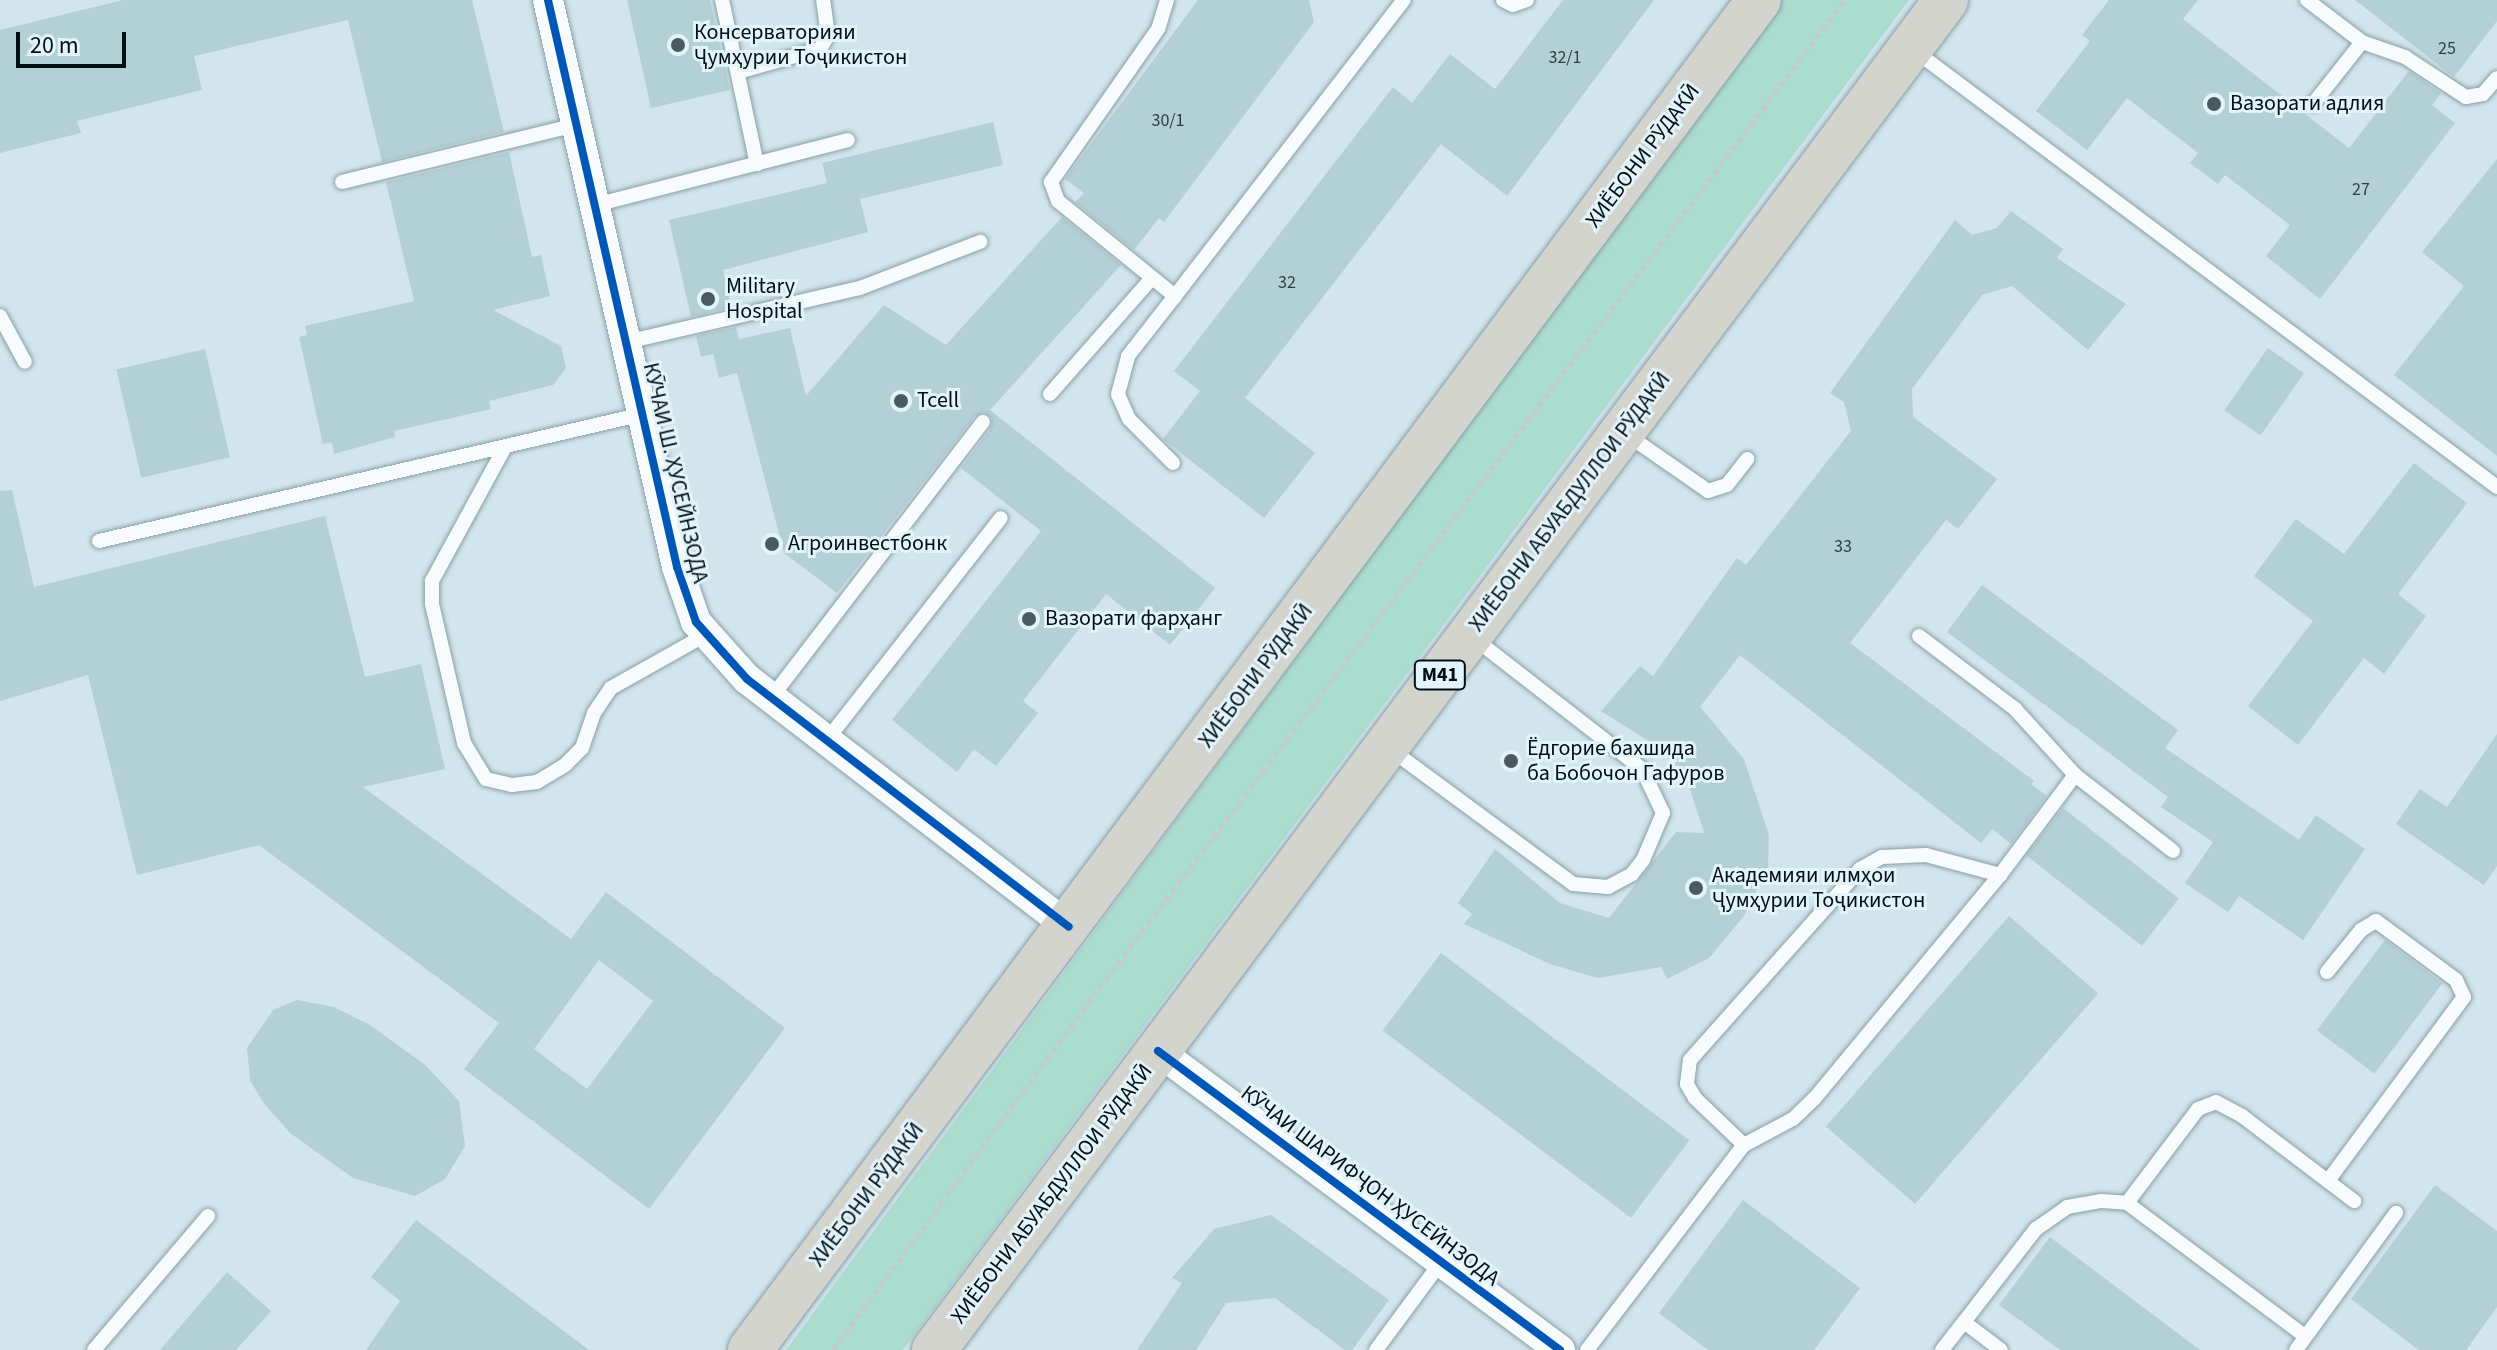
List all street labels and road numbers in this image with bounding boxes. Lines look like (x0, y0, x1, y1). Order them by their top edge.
street label: ХИЁБОНИ РӮДАКӢ (1580, 79, 1706, 233)
street label: КӮЧАИ Ш. ҲУСЕЙНЗОДА (637, 360, 713, 586)
street label: ХИЁБОНИ АБУАБДУЛЛОИ РӮДАКӢ (1464, 367, 1676, 637)
street label: ХИЁБОНИ РӮДАКӢ (1193, 599, 1319, 753)
road number: M41 (1412, 659, 1468, 691)
street label: ХИЁБОНИ АБУАБДУЛЛОИ РӮДАКӢ (946, 1059, 1158, 1329)
street label: КӮЧАИ ШАРИФҶОН ҲУСЕЙНЗОДА (1235, 1080, 1505, 1292)
street label: ХИЁБОНИ РӮДАКӢ (804, 1118, 930, 1272)

